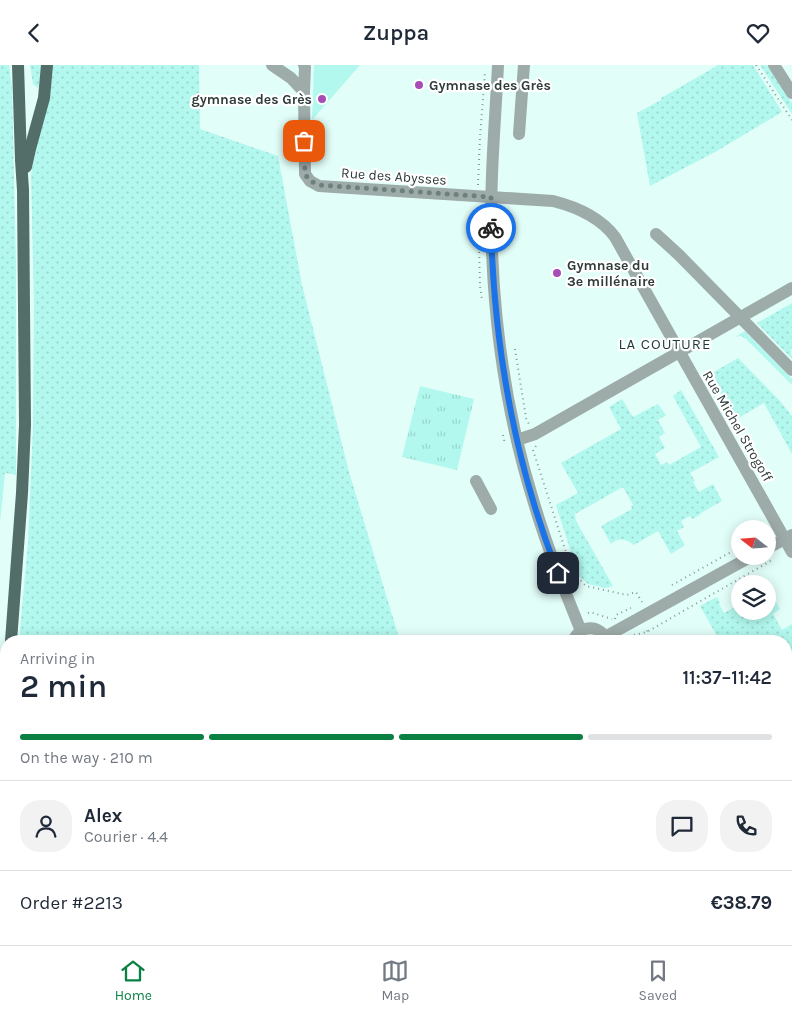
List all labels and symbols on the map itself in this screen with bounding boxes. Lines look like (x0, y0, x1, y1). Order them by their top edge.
place label: Gymnase des Grès (429, 77, 551, 94)
marker: Gymnase des Grès (413, 79, 425, 91)
place label: gymnase des Grès (191, 91, 312, 108)
marker: gymnase des Grès (316, 93, 328, 105)
pin (283, 120, 325, 162)
street label: Rue des Abysses (341, 164, 447, 189)
courier (466, 203, 516, 253)
place label: Gymnase du 3e millénaire (567, 257, 655, 290)
marker: Gymnase du 3e millénaire (551, 267, 563, 279)
district label: LA COUTURE (619, 335, 711, 353)
street label: Rue Michel Strogoff (699, 368, 776, 485)
north arrow (731, 520, 776, 565)
pin (537, 552, 579, 594)

